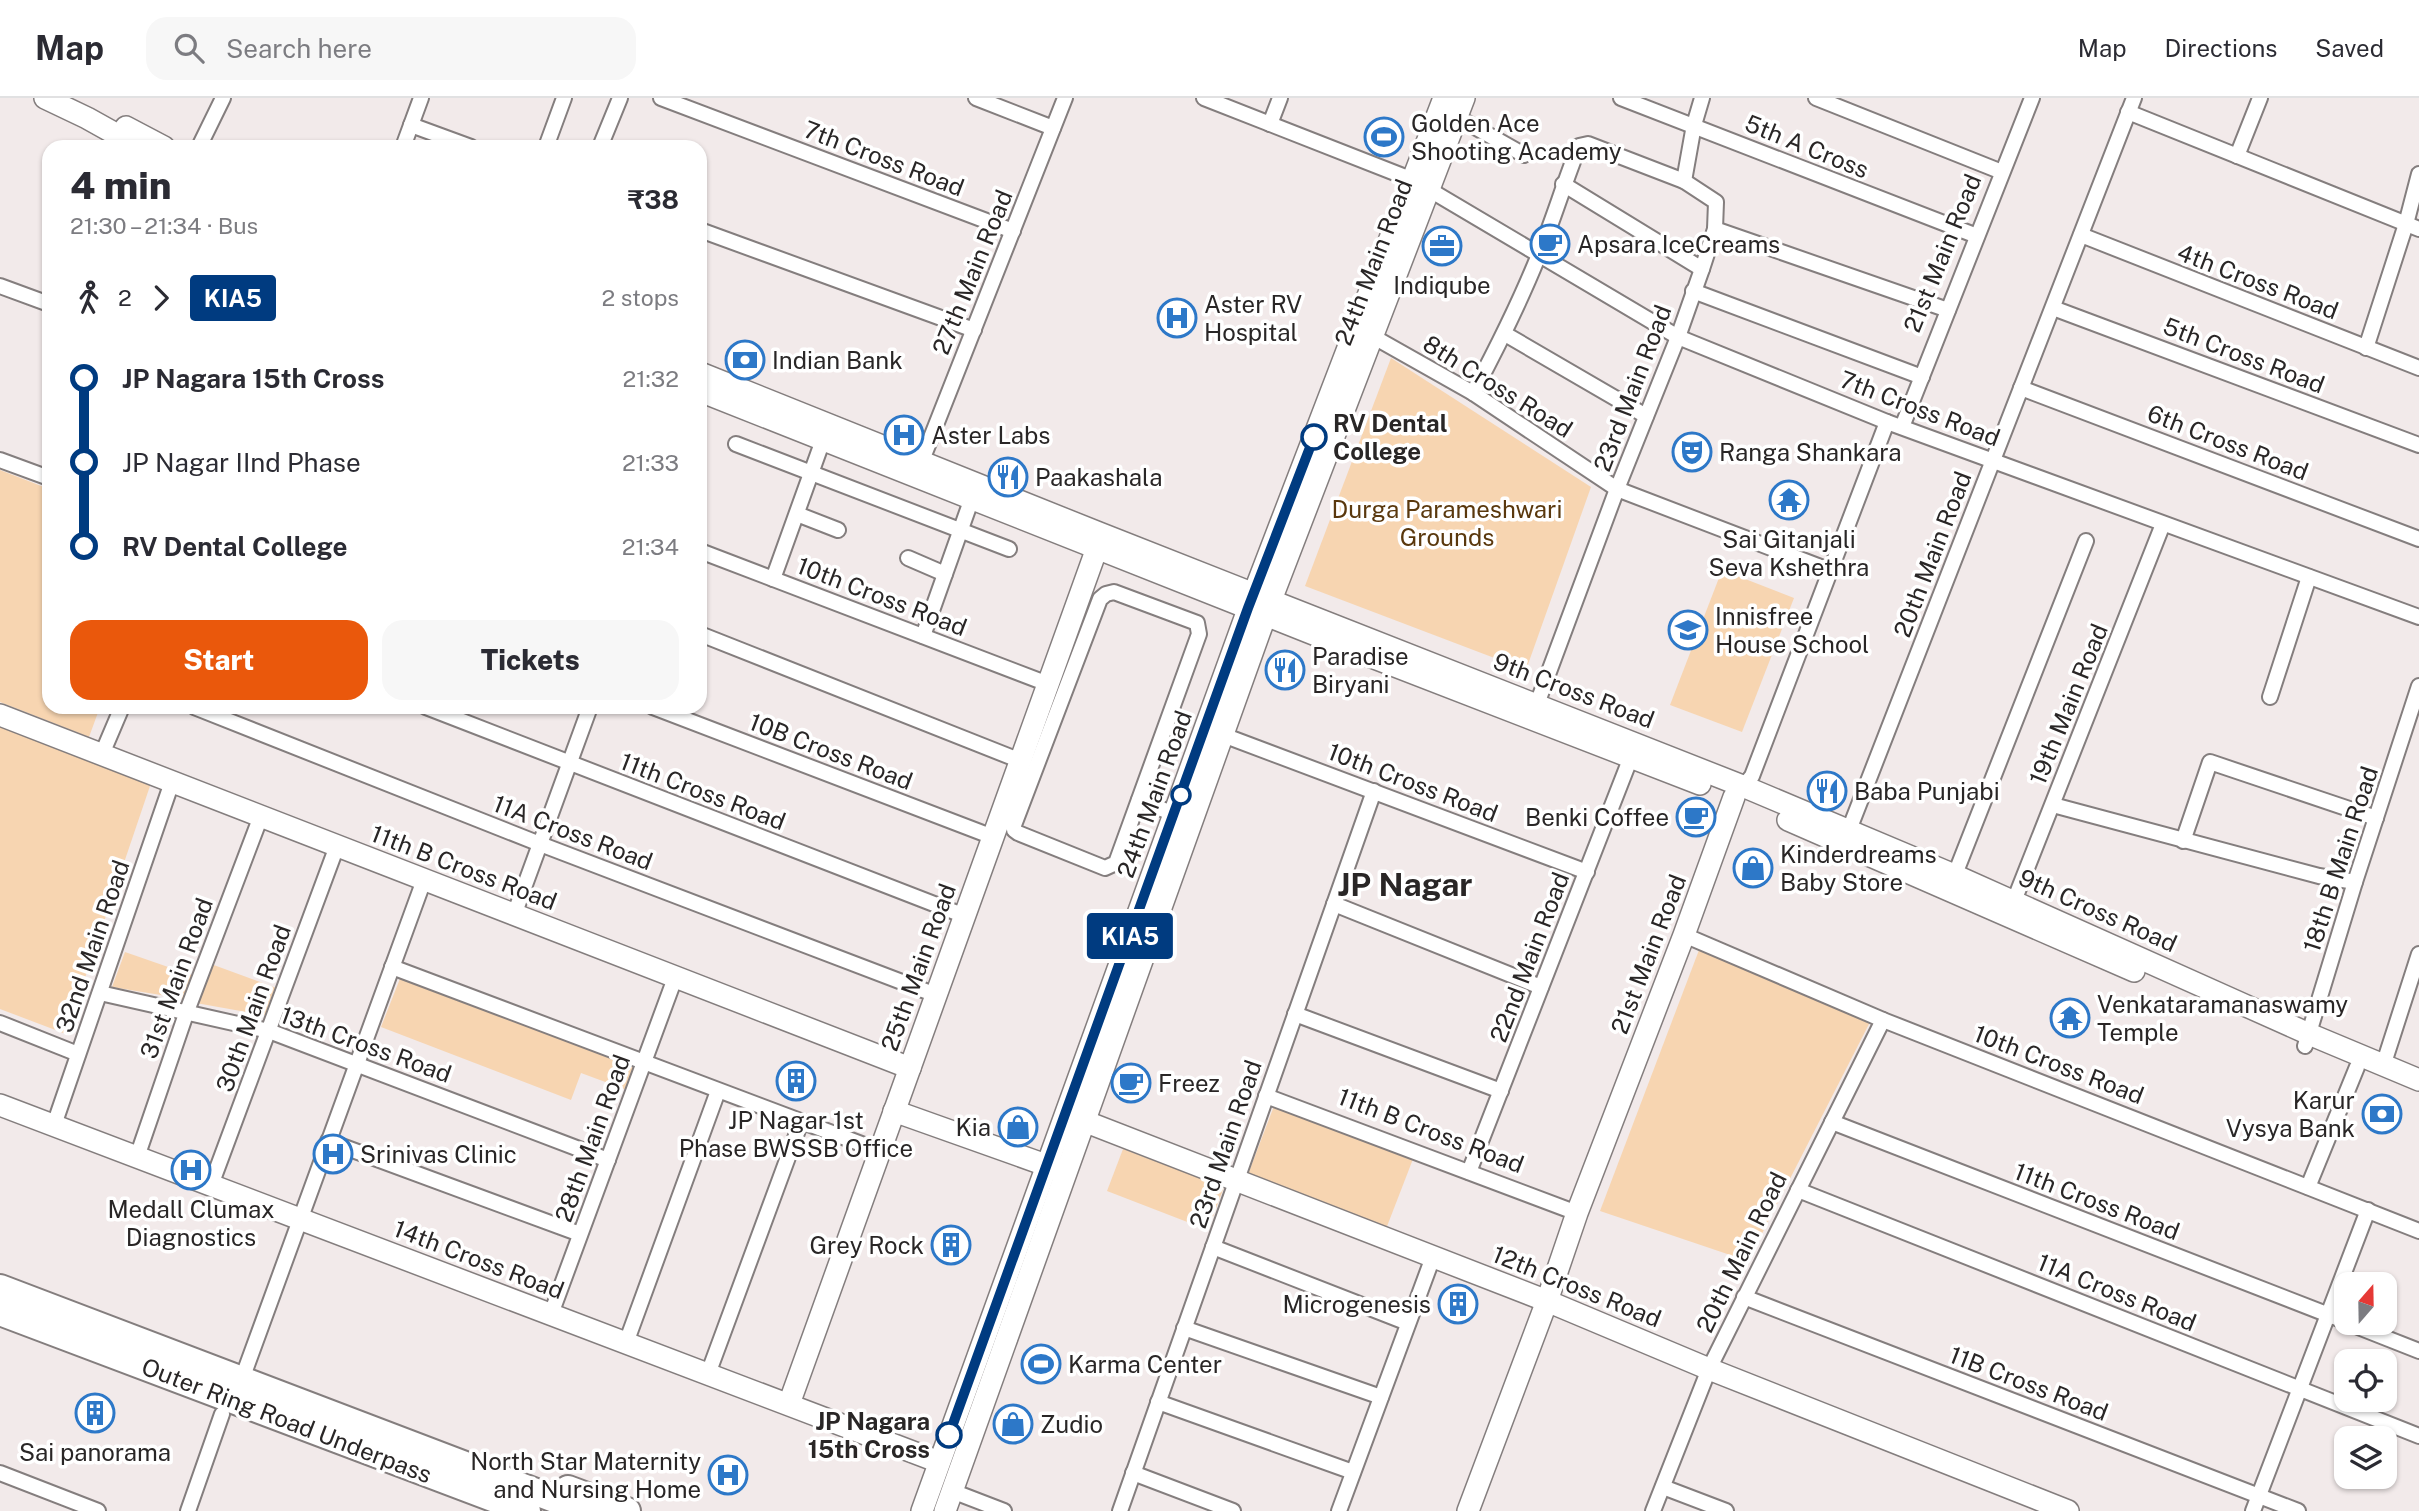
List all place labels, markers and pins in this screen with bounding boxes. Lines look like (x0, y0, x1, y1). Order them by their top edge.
place label: Golden Ace Shooting Academy (1411, 109, 1622, 165)
sports icon: Golden Ace Shooting Academy (1363, 116, 1405, 158)
cafe icon: Apsara IceCreams (1529, 223, 1571, 265)
office icon: Indiqube (1421, 225, 1463, 267)
place label: Apsara IceCreams (1577, 230, 1780, 258)
place label: Indiqube (1393, 271, 1491, 299)
place label: Aster RV Hospital (1204, 290, 1302, 346)
hospital icon: Aster RV Hospital (1156, 297, 1198, 339)
bank icon: Indian Bank (724, 339, 766, 381)
place label: Indian Bank (772, 346, 903, 374)
place label: RV Dental College (1333, 409, 1448, 465)
hospital icon: Aster Labs (883, 414, 925, 456)
place label: Aster Labs (931, 421, 1051, 449)
marker: RV Dental College (1301, 424, 1327, 450)
theatre icon: Ranga Shankara (1671, 431, 1713, 473)
place label: Ranga Shankara (1719, 438, 1901, 466)
restaurant icon: Paakashala (987, 456, 1029, 498)
place label: Paakashala (1035, 463, 1163, 491)
temple icon: Sai Gitanjali Seva Kshethra (1768, 479, 1810, 521)
place label: Sai Gitanjali Seva Kshethra (1709, 525, 1869, 581)
place label: Innisfree House School (1715, 602, 1869, 658)
school or university icon: Innisfree House School (1667, 609, 1709, 651)
place label: Paradise Biryani (1312, 642, 1409, 698)
restaurant icon: Paradise Biryani (1264, 649, 1306, 691)
restaurant icon: Baba Punjabi (1806, 770, 1848, 812)
place label: Baba Punjabi (1854, 777, 2000, 805)
unlabelled marker (1171, 785, 1191, 805)
cafe icon: Benki Coffee (1675, 796, 1717, 838)
place label: Benki Coffee (1525, 803, 1669, 831)
place label: Kinderdreams Baby Store (1780, 840, 1937, 896)
shop icon: Kinderdreams Baby Store (1732, 847, 1774, 889)
place label: Venkataramanaswamy Temple (2097, 990, 2348, 1046)
temple icon: Venkataramanaswamy Temple (2049, 997, 2091, 1039)
building icon: JP Nagar 1st Phase BWSSB Office (775, 1060, 817, 1102)
cafe icon: Freez (1110, 1062, 1152, 1104)
place label: Freez (1158, 1069, 1220, 1097)
place label: Karur Vysya Bank (2226, 1086, 2355, 1142)
bank icon: Karur Vysya Bank (2361, 1093, 2403, 1135)
place label: JP Nagar 1st Phase BWSSB Office (679, 1106, 913, 1162)
shop icon: Kia (997, 1106, 1039, 1148)
place label: Kia (955, 1113, 991, 1141)
hospital icon: Srinivas Clinic (312, 1133, 354, 1175)
place label: Srinivas Clinic (360, 1140, 517, 1168)
hospital icon: Medall Clumax Diagnostics (170, 1149, 212, 1191)
place label: Medall Clumax Diagnostics (107, 1195, 275, 1251)
building icon: Grey Rock (930, 1224, 972, 1266)
place label: Grey Rock (809, 1231, 924, 1259)
building icon: Microgenesis (1437, 1283, 1479, 1325)
place label: Microgenesis (1283, 1290, 1431, 1318)
sports icon: Karma Center (1020, 1343, 1062, 1385)
place label: Karma Center (1068, 1350, 1222, 1378)
building icon: Sai panorama (74, 1392, 116, 1434)
shop icon: Zudio (992, 1403, 1034, 1445)
place label: JP Nagara 15th Cross (808, 1407, 930, 1463)
place label: Zudio (1040, 1410, 1103, 1438)
marker: JP Nagara 15th Cross (936, 1422, 962, 1448)
place label: Sai panorama (19, 1438, 171, 1466)
place label: North Star Maternity and Nursing Home (470, 1447, 701, 1503)
hospital icon: North Star Maternity and Nursing Home (707, 1454, 749, 1496)

